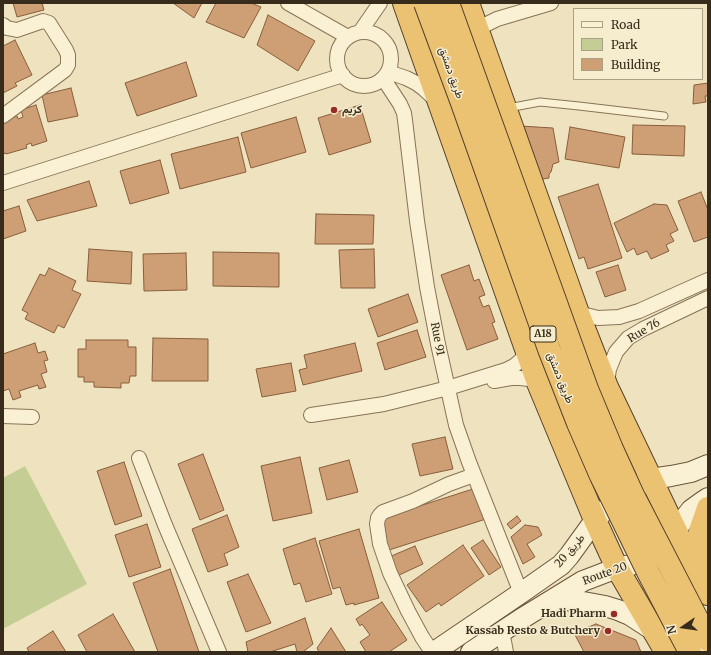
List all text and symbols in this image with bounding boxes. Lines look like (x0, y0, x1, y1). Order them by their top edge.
legend (573, 8, 703, 80)
text: Road (611, 17, 640, 32)
text: Park (611, 37, 638, 52)
street label: طريق دمشق (436, 45, 466, 101)
text: Building (611, 57, 660, 72)
place label: كريم (342, 103, 362, 117)
marker: كريم (329, 105, 339, 115)
street label: Rue 76 (626, 316, 662, 346)
street label: Rue 91 (427, 321, 447, 357)
road number: A18 (530, 326, 556, 342)
street label: طريق دمشق (544, 351, 576, 405)
street label: طريق 20 (552, 532, 588, 570)
street label: Route 20 (581, 560, 629, 588)
place label: Hadi Pharm (541, 607, 606, 621)
north arrow (663, 607, 703, 647)
marker: Hadi Pharm (609, 609, 619, 619)
place label: Kassab Resto & Butchery (465, 624, 600, 638)
text: N (664, 624, 679, 636)
marker: Kassab Resto & Butchery (603, 626, 613, 636)

